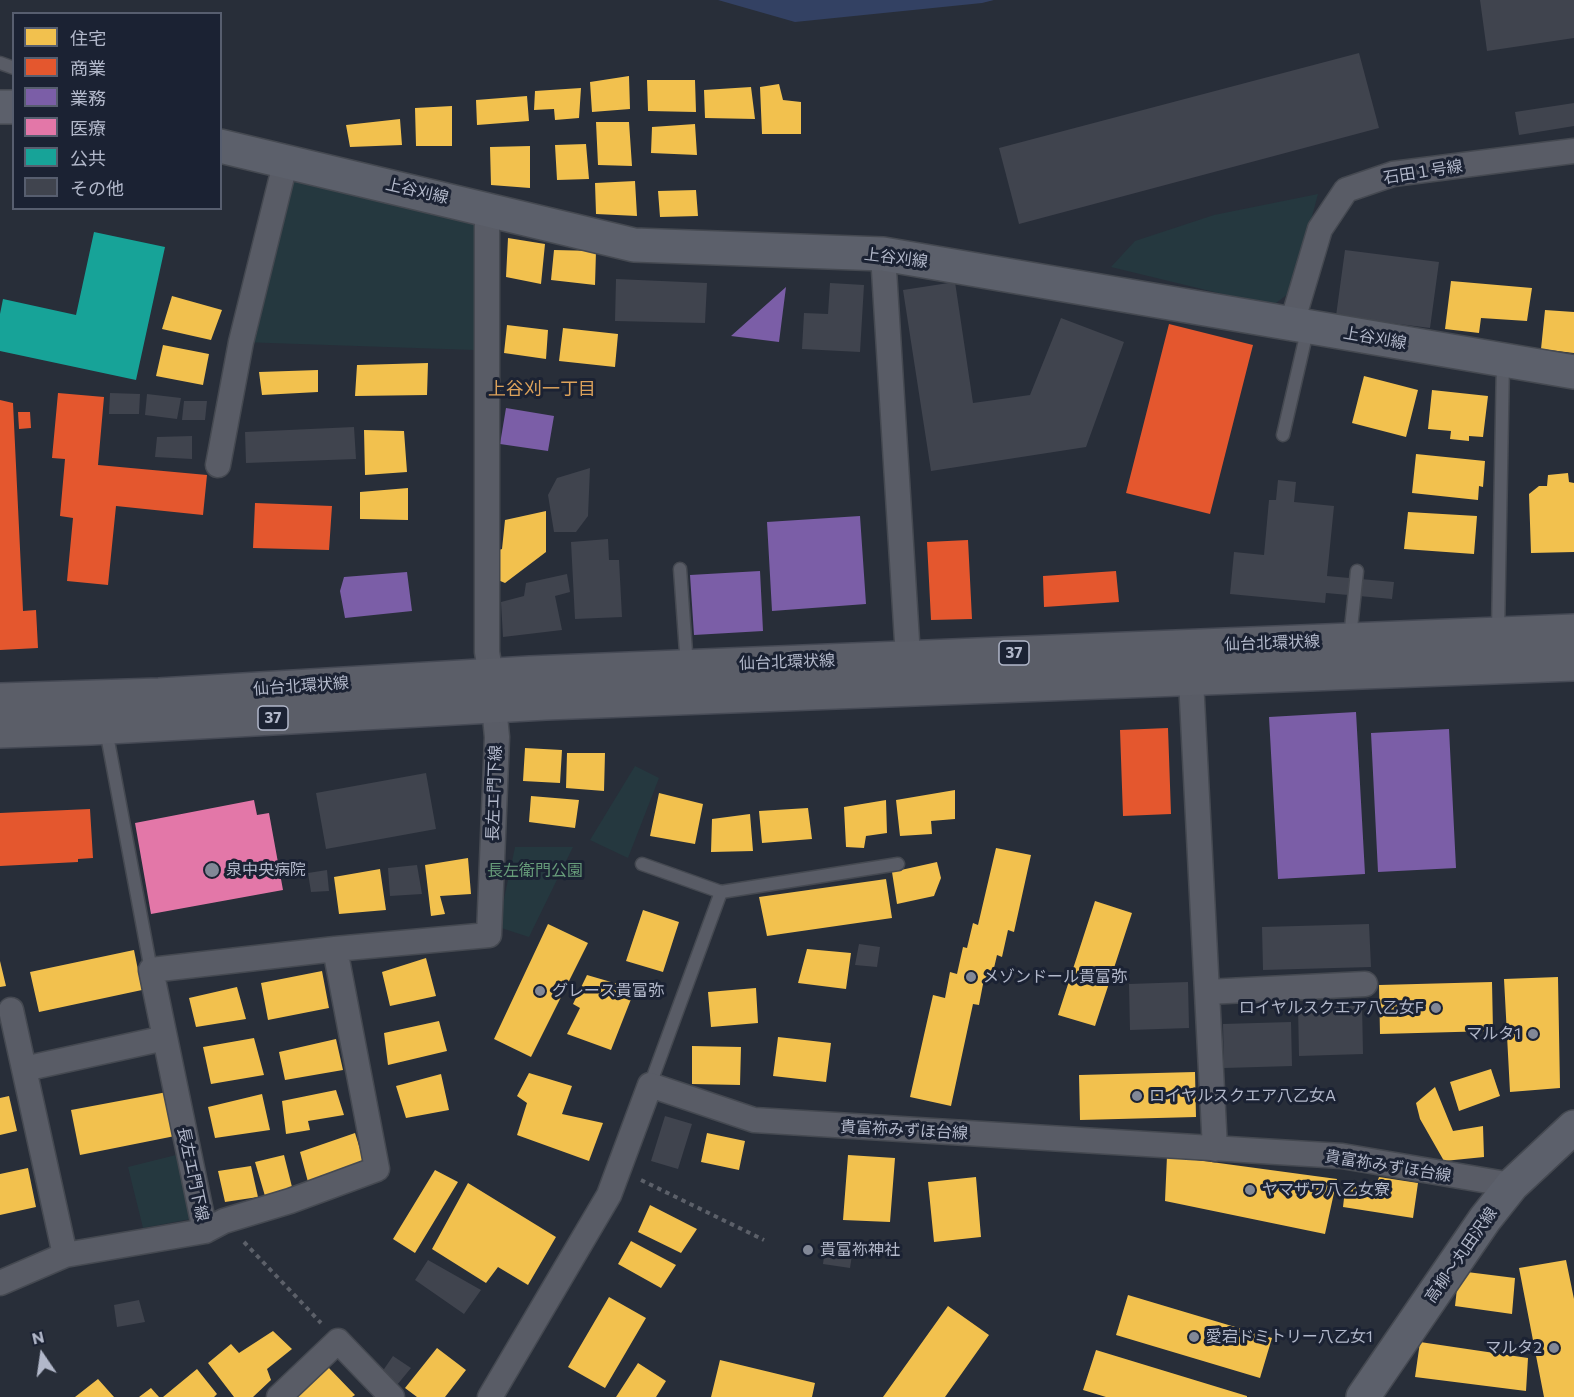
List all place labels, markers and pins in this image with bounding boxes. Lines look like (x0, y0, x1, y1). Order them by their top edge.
place label: 泉中央病院 (226, 860, 306, 880)
marker: 泉中央病院 (203, 861, 221, 879)
place label: メゾンドール貴富弥 (983, 967, 1127, 987)
marker: メゾンドール貴富弥 (964, 970, 978, 984)
place label: グレース貴富弥 (552, 981, 664, 1001)
marker: グレース貴富弥 (533, 984, 547, 998)
place label: ロイヤルスクエア八乙女F (1239, 998, 1424, 1018)
marker: ロイヤルスクエア八乙女F (1429, 1001, 1443, 1015)
place label: マルタ1 (1466, 1024, 1521, 1044)
marker: マルタ1 (1526, 1027, 1540, 1041)
place label: ロイヤルスクエア八乙女A (1149, 1086, 1336, 1106)
marker: ロイヤルスクエア八乙女A (1130, 1089, 1144, 1103)
place label: ヤマザワ八乙女寮 (1262, 1180, 1390, 1200)
marker: ヤマザワ八乙女寮 (1243, 1183, 1257, 1197)
place label: 貴富祢神社 (820, 1240, 900, 1260)
marker: 貴富祢神社 (801, 1243, 815, 1257)
place label: 愛宕ドミトリー八乙女1 (1206, 1327, 1373, 1347)
marker: 愛宕ドミトリー八乙女1 (1187, 1330, 1201, 1344)
place label: マルタ2 (1485, 1338, 1542, 1358)
marker: マルタ2 (1547, 1341, 1561, 1355)

